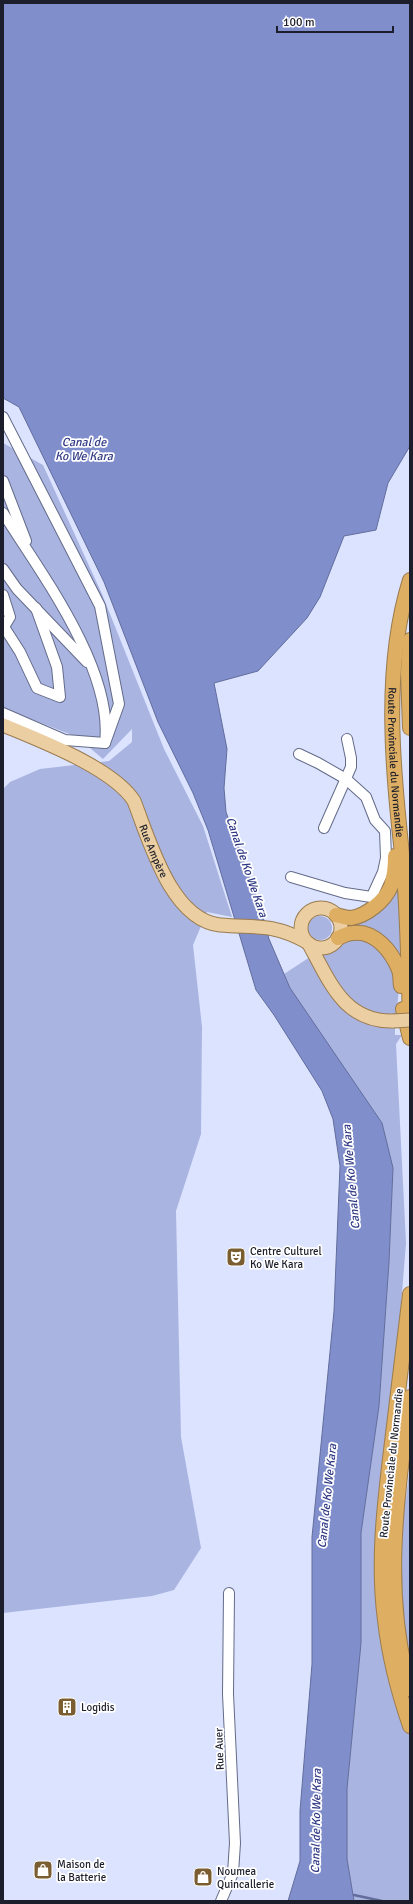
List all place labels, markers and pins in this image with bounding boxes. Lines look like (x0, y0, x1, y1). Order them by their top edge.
place label: Centre Culturel Ko We Kara (250, 1245, 322, 1271)
theatre icon: Centre Culturel Ko We Kara (225, 1246, 247, 1268)
building icon: Logidis (56, 1696, 78, 1718)
place label: Logidis (81, 1701, 115, 1714)
place label: Maison de la Batterie (57, 1858, 106, 1884)
shop icon: Maison de la Batterie (32, 1859, 54, 1881)
place label: Noumea Quincallerie (217, 1865, 274, 1891)
shop icon: Noumea Quincallerie (192, 1866, 214, 1888)

